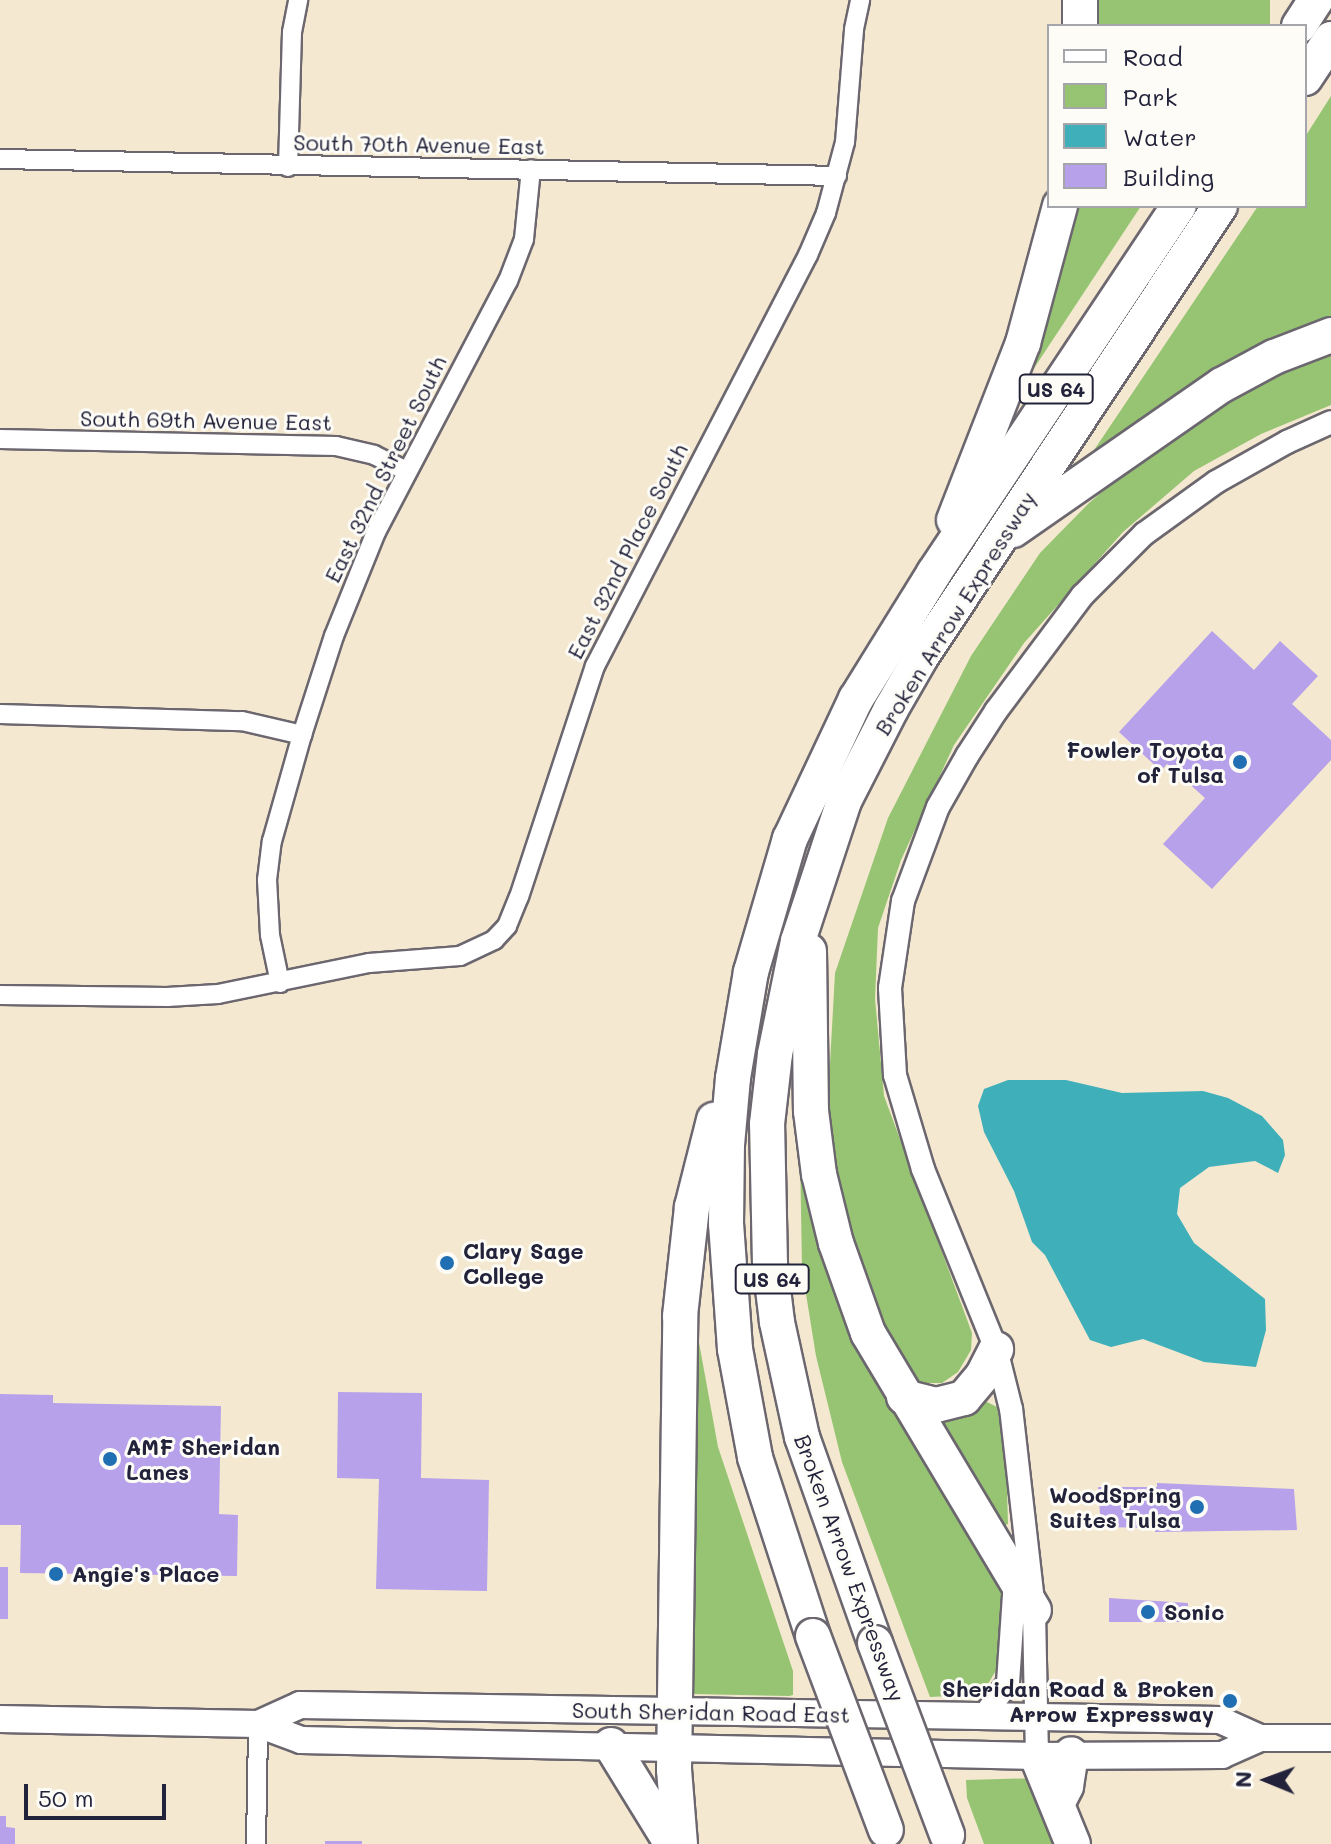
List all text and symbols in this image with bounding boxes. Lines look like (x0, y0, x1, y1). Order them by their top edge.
legend (1047, 24, 1307, 208)
text: Road (1123, 41, 1183, 72)
text: Park (1123, 81, 1177, 112)
text: Water (1123, 121, 1197, 152)
street label: South 70th Avenue East (293, 129, 545, 159)
text: Building (1123, 161, 1214, 192)
street label: East 32nd Street South (319, 351, 451, 587)
road number: US 64 (1018, 373, 1094, 405)
street label: South 69th Avenue East (80, 405, 332, 435)
street label: East 32nd Place South (561, 439, 693, 663)
street label: Broken Arrow Expressway (869, 486, 1041, 740)
place label: Fowler Toyota of Tulsa (1066, 736, 1224, 788)
marker: Fowler Toyota of Tulsa (1231, 753, 1249, 771)
place label: Clary Sage College (463, 1237, 584, 1288)
marker: Clary Sage College (438, 1254, 456, 1272)
road number: US 64 (734, 1263, 810, 1295)
street label: Broken Arrow Expressway (789, 1431, 911, 1705)
place label: AMF Sheridan Lanes (126, 1433, 280, 1484)
marker: AMF Sheridan Lanes (101, 1450, 119, 1468)
place label: WoodSpring Suites Tulsa (1049, 1481, 1181, 1532)
marker: WoodSpring Suites Tulsa (1188, 1498, 1206, 1516)
place label: Angie's Place (72, 1561, 219, 1587)
marker: Angie's Place (47, 1565, 65, 1583)
place label: Sonic (1164, 1599, 1224, 1625)
marker: Sonic (1139, 1603, 1157, 1621)
place label: Sheridan Road & Broken Arrow Expressway (942, 1675, 1214, 1726)
marker: Sheridan Road & Broken Arrow Expressway (1221, 1692, 1239, 1710)
street label: South Sheridan Road East (572, 1696, 850, 1728)
north arrow (1227, 1740, 1307, 1820)
scale bar (28, 1768, 170, 1818)
text: N (1228, 1771, 1257, 1788)
text: 50 m (38, 1782, 94, 1813)

